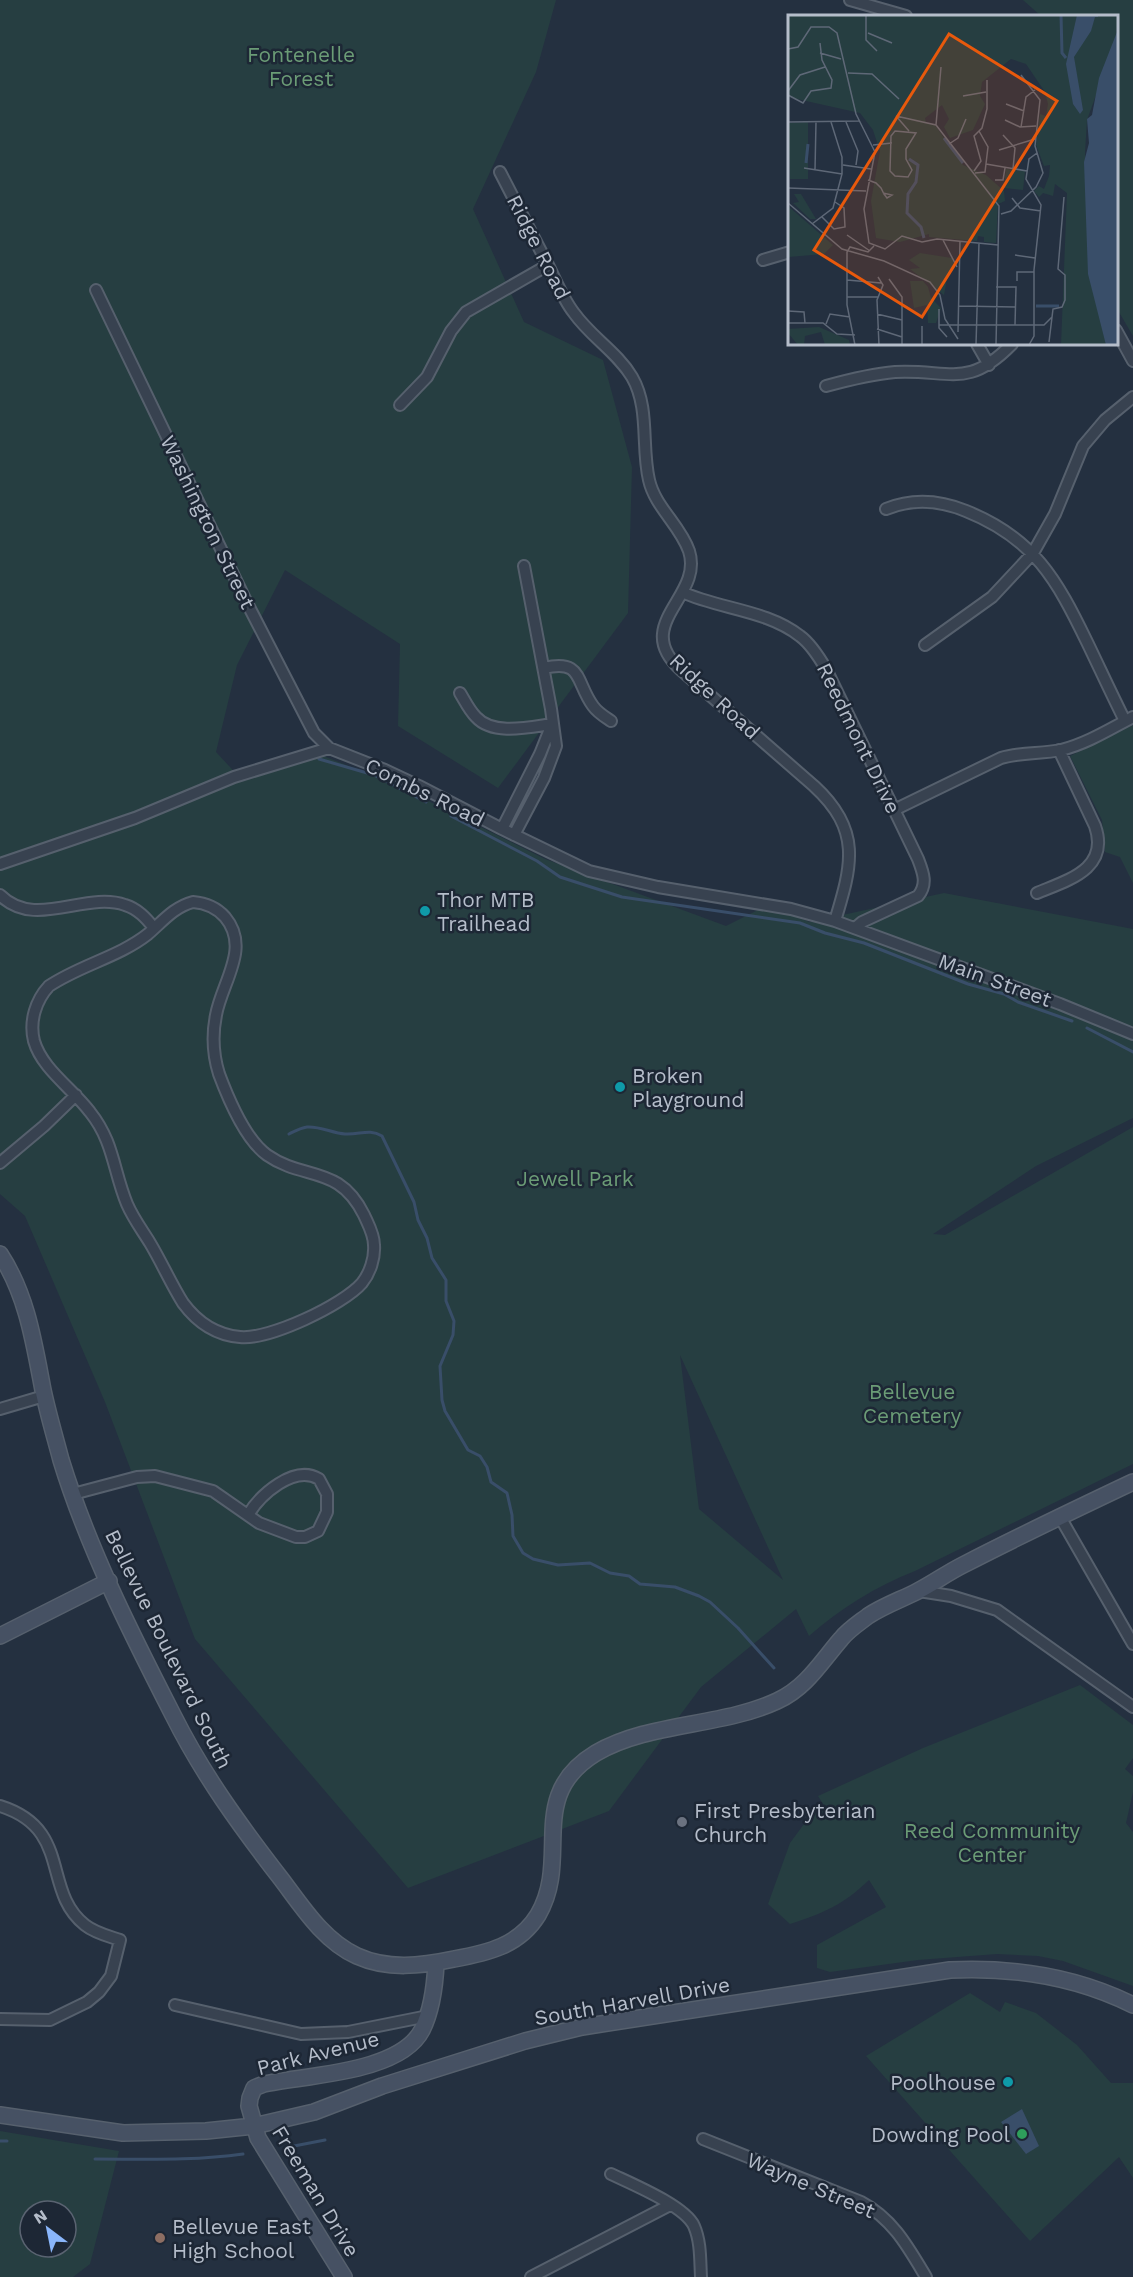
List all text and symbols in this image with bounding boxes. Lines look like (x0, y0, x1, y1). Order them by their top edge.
inset map (788, 15, 1118, 345)
park label: Fontenelle Forest (247, 42, 355, 91)
street label: Ridge Road (502, 190, 576, 304)
street label: Washington Street (155, 431, 261, 613)
street label: Ridge Road (665, 648, 765, 744)
street label: Reedmont Drive (812, 659, 906, 817)
street label: Combs Road (361, 752, 489, 832)
place label: Thor MTB Trailhead (437, 887, 534, 936)
marker: Thor MTB Trailhead (418, 904, 432, 918)
street label: Main Street (935, 948, 1055, 1012)
place label: Broken Playground (632, 1063, 744, 1112)
marker: Broken Playground (613, 1080, 627, 1094)
park label: Jewell Park (516, 1166, 634, 1191)
park label: Bellevue Cemetery (863, 1379, 961, 1428)
street label: Bellevue Boulevard South (100, 1525, 238, 1773)
place label: First Presbyterian Church (694, 1798, 875, 1847)
marker: First Presbyterian Church (675, 1815, 689, 1829)
park label: Reed Community Center (904, 1818, 1080, 1867)
street label: South Harvell Drive (532, 1971, 732, 2031)
street label: Park Avenue (254, 2026, 382, 2080)
place label: Poolhouse (890, 2070, 996, 2095)
marker: Poolhouse (1001, 2075, 1015, 2089)
street label: Freeman Drive (267, 2121, 365, 2261)
place label: Dowding Pool (871, 2122, 1011, 2147)
marker: Dowding Pool (1015, 2127, 1029, 2141)
street label: Wayne Street (743, 2147, 879, 2223)
north arrow (18, 2199, 78, 2259)
text: N (30, 2206, 50, 2228)
place label: Bellevue East High School (172, 2214, 311, 2263)
marker: Bellevue East High School (153, 2231, 167, 2245)

